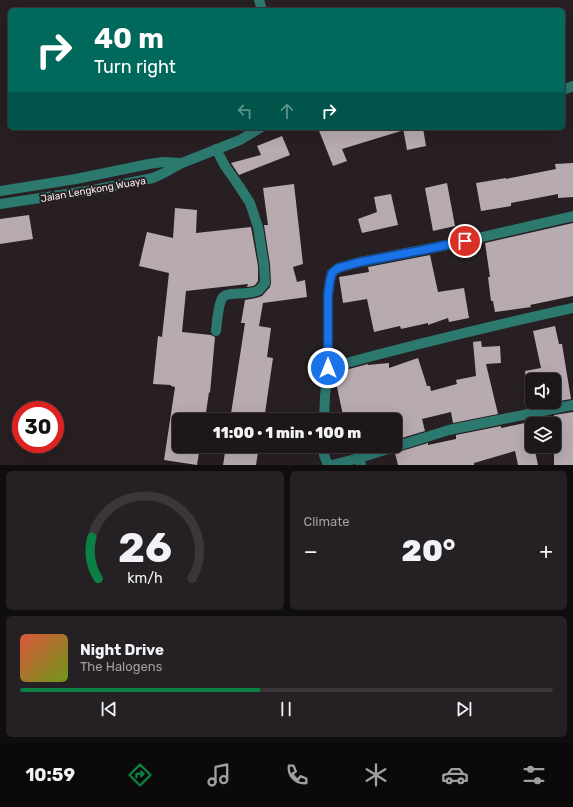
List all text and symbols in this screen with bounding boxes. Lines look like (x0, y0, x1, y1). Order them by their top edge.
text: 40 m (94, 22, 164, 55)
icon: right (28, 24, 80, 76)
text: Turn right (94, 56, 176, 78)
icon: left (234, 100, 256, 122)
icon: ahead (276, 100, 298, 122)
icon: right (318, 100, 340, 122)
street label: Jalan Lengkong Wuaya (40, 175, 147, 205)
pin (448, 224, 482, 258)
icon: arrive (454, 230, 476, 252)
position arrow (307, 347, 349, 389)
map controls (525, 373, 561, 453)
button: sound (525, 373, 561, 409)
speed limit sign: 30 (12, 401, 64, 453)
button: layers (525, 417, 561, 453)
text: 11:00 · 1 min · 100 m (213, 424, 361, 442)
text: Climate (304, 514, 350, 529)
text: 26 (118, 522, 172, 571)
text: 20° (402, 533, 455, 569)
text: − (304, 538, 318, 565)
text: + (539, 538, 553, 565)
text: km/h (127, 569, 163, 586)
text: Night Drive (80, 641, 164, 659)
text: The Halogens (80, 659, 162, 674)
icon: previous (98, 698, 120, 720)
icon: pause (275, 698, 297, 720)
icon: next (453, 698, 475, 720)
icon: directions (126, 761, 154, 789)
icon: music (205, 761, 233, 789)
icon: phone (283, 761, 311, 789)
icon: climate (362, 761, 390, 789)
icon: car (441, 761, 469, 789)
icon: filters (520, 761, 548, 789)
text: 10:59 (25, 764, 75, 786)

